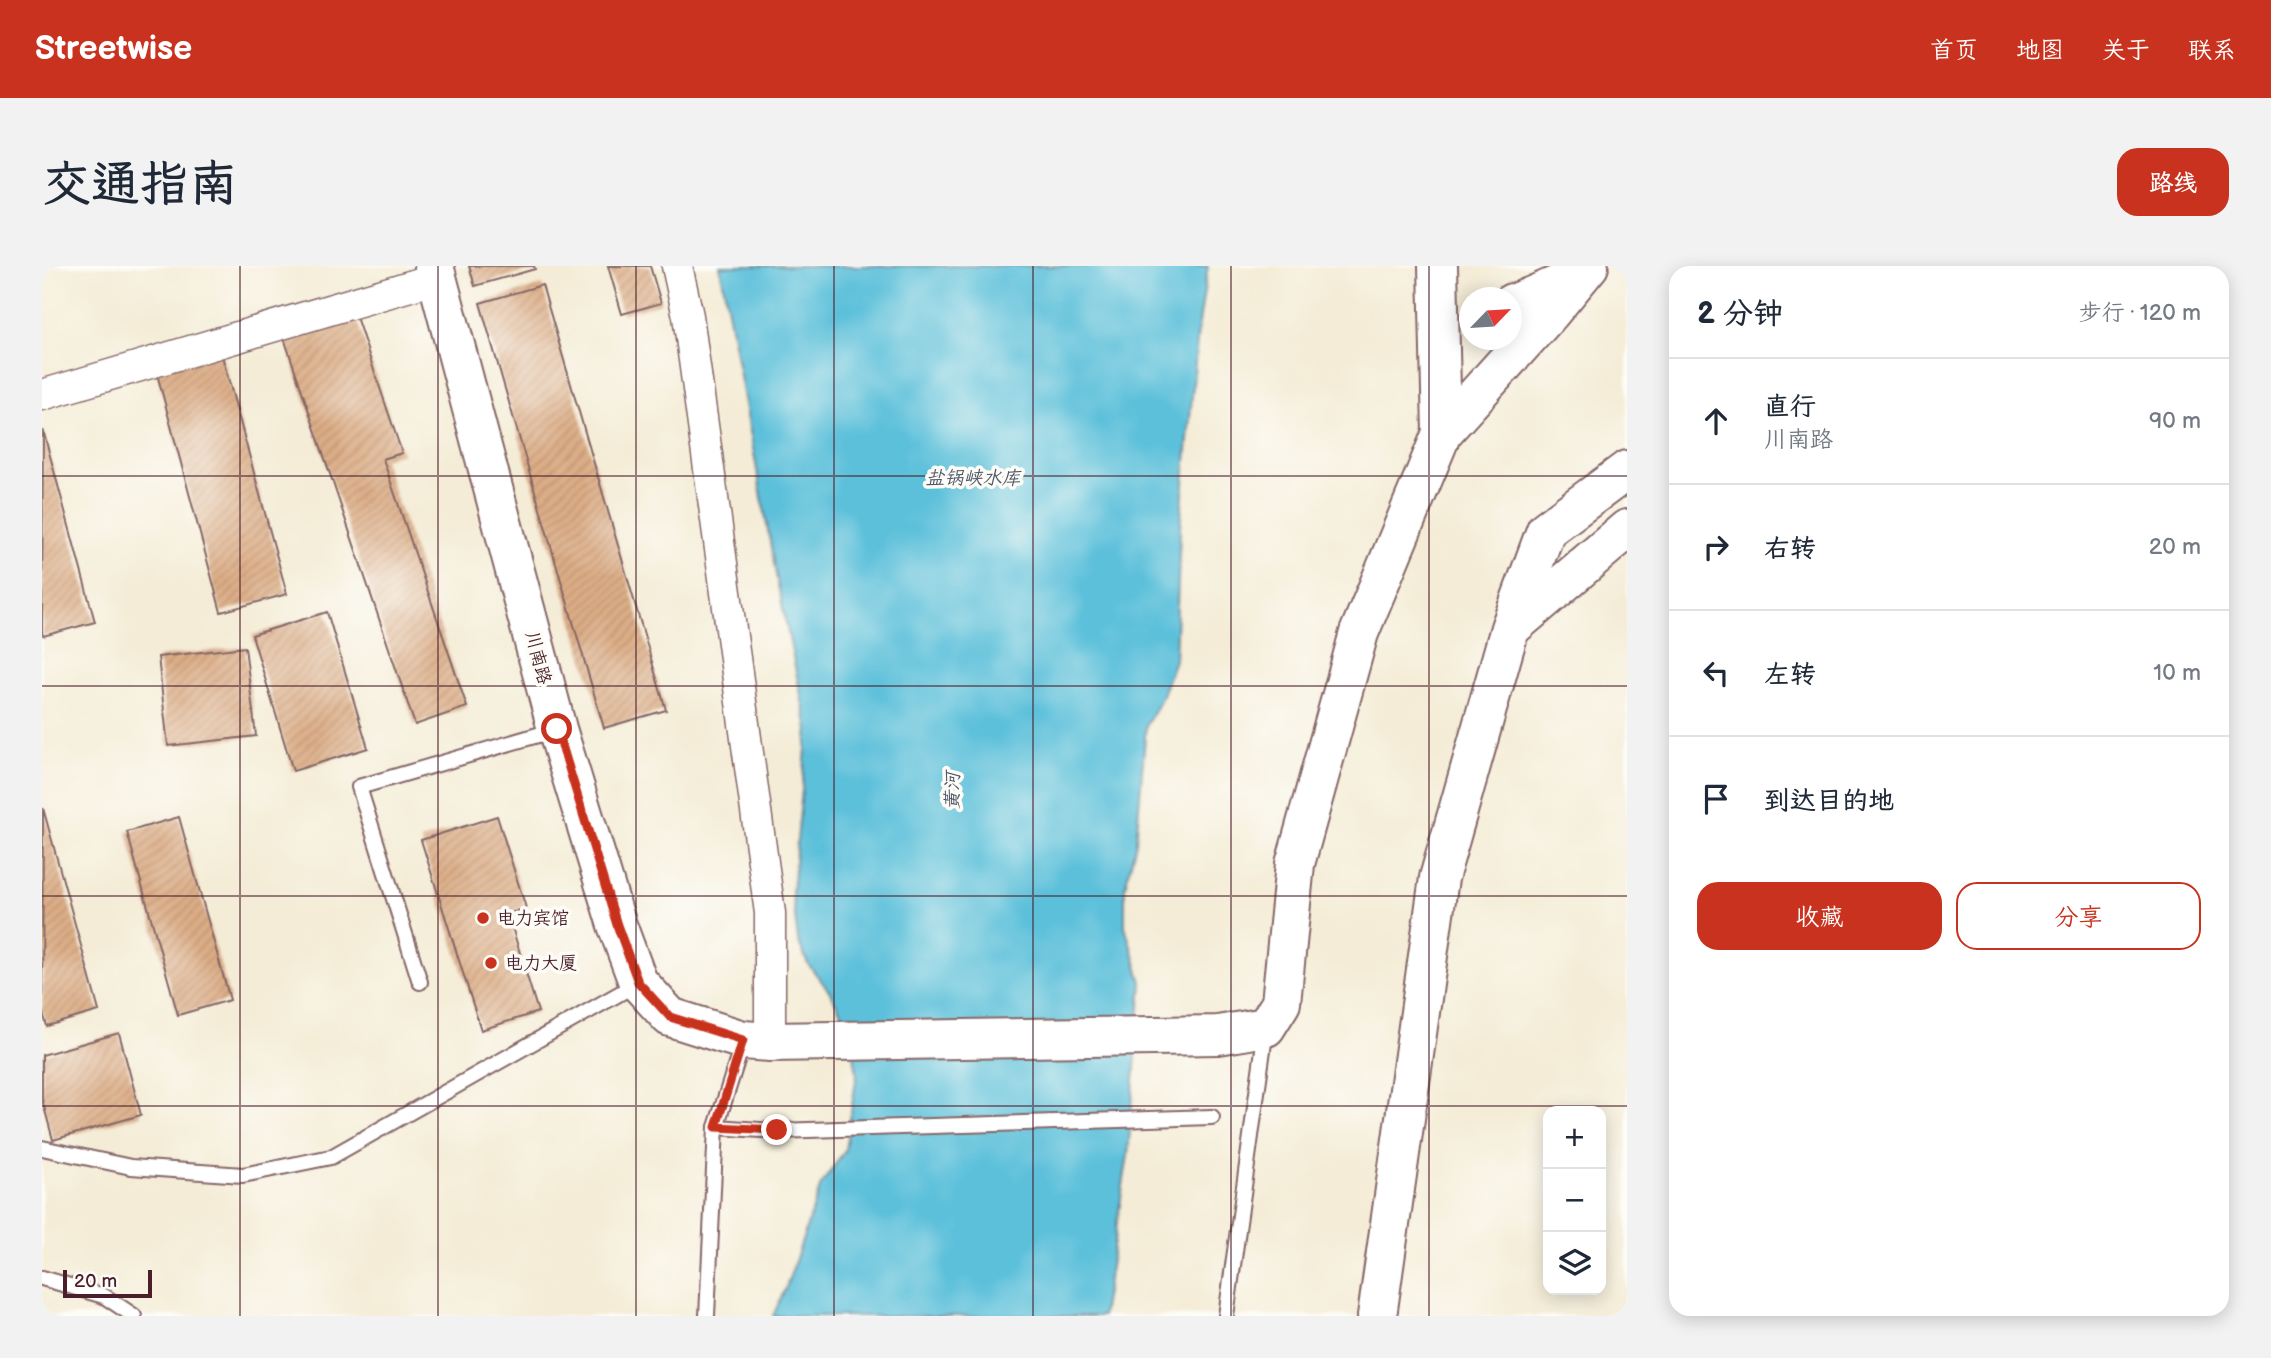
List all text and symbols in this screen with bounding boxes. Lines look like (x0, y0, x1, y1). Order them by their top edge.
text: Streetwise (35, 29, 192, 69)
text: 首页 (1930, 36, 1978, 65)
text: 地图 (2016, 36, 2064, 65)
text: 关于 (2102, 36, 2150, 65)
text: 联系 (2188, 36, 2236, 65)
button: 路线 (2117, 148, 2229, 216)
text: 交通指南 (42, 156, 238, 215)
north arrow (1459, 287, 1522, 350)
text: 2 分钟 (1697, 296, 1783, 332)
text: 步行 · 120 m (2079, 299, 2201, 327)
text: 直行 (1764, 392, 1816, 423)
icon: ahead (1697, 402, 1735, 440)
text: 90 m (2149, 407, 2201, 435)
text: 川南路 (1764, 426, 1833, 454)
water label: 盐锅峡水库 (925, 467, 1022, 490)
icon: right (1697, 528, 1735, 566)
text: 20 m (2149, 533, 2201, 561)
text: 右转 (1764, 534, 1816, 565)
street label: 川南路 (521, 629, 555, 687)
icon: left (1697, 654, 1735, 692)
text: 10 m (2153, 659, 2201, 687)
text: 左转 (1764, 660, 1816, 691)
route start (541, 713, 572, 744)
water label: 黄河 (941, 769, 965, 810)
icon: arrive (1697, 780, 1735, 818)
text: 到达目的地 (1764, 786, 1894, 817)
button: 收藏 (1697, 882, 1942, 950)
button: 分享 (1956, 882, 2201, 950)
place label: 电力宾馆 (497, 908, 569, 929)
marker: 电力宾馆 (475, 910, 491, 926)
place label: 电力大厦 (505, 953, 577, 974)
marker: 电力大厦 (483, 955, 499, 971)
map controls (1543, 1106, 1606, 1295)
button: + (1543, 1106, 1606, 1169)
route end (761, 1114, 792, 1145)
button: − (1543, 1169, 1606, 1232)
button: layers (1543, 1232, 1606, 1295)
scale bar (63, 1267, 152, 1299)
text: 20 m (74, 1270, 117, 1293)

